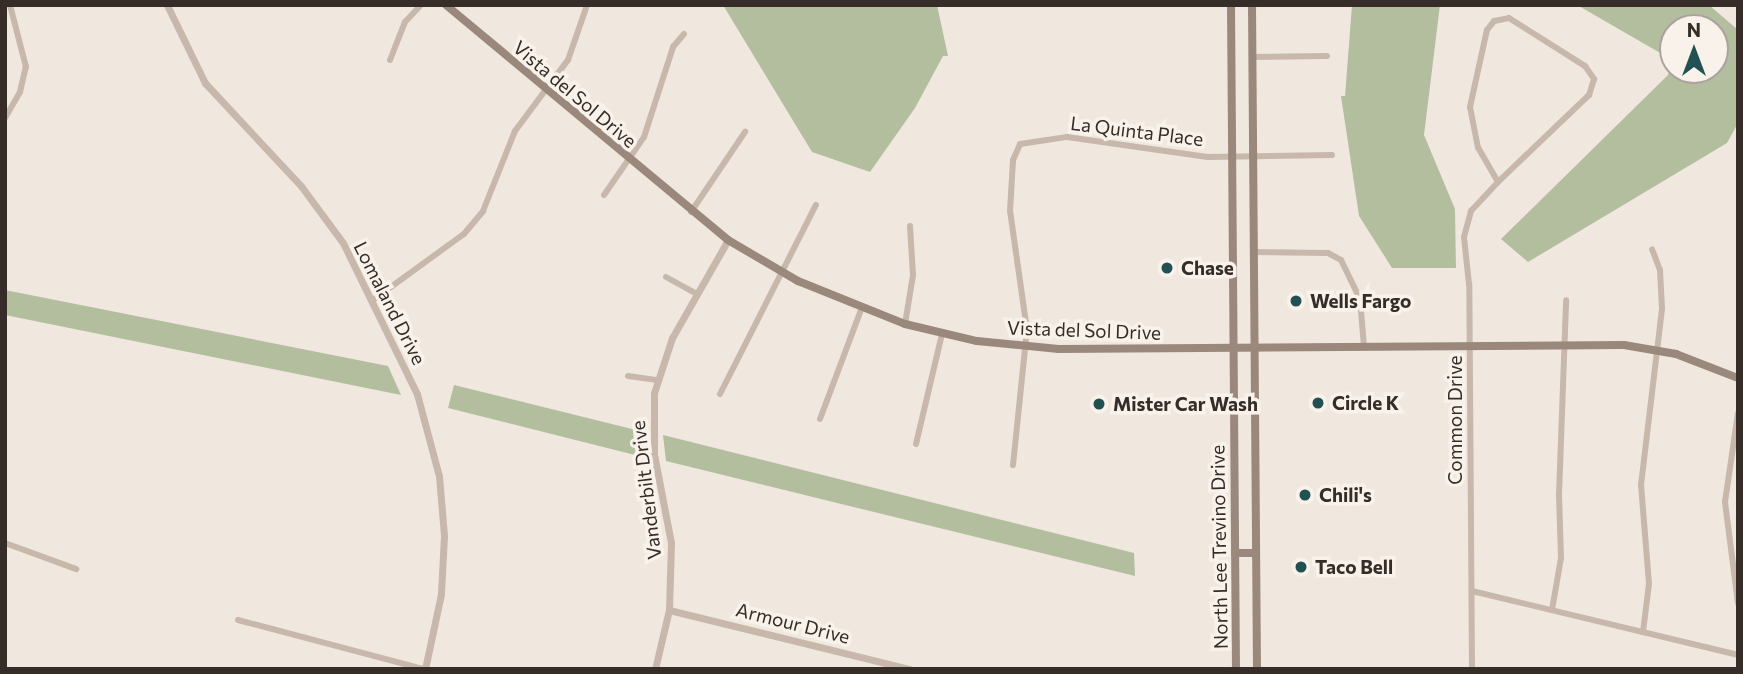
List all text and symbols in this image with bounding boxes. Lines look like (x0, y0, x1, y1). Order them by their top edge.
north arrow (1659, 14, 1729, 84)
text: N (1687, 18, 1701, 41)
street label: Vista del Sol Drive (509, 36, 641, 152)
street label: La Quinta Place (1069, 112, 1205, 150)
street label: Lomaland Drive (349, 238, 431, 368)
place label: Chase (1181, 257, 1234, 279)
marker: Chase (1159, 260, 1175, 276)
place label: Wells Fargo (1310, 290, 1411, 312)
marker: Wells Fargo (1288, 293, 1304, 309)
street label: Vista del Sol Drive (1007, 316, 1161, 344)
street label: Common Drive (1444, 355, 1466, 485)
place label: Circle K (1332, 392, 1399, 414)
place label: Mister Car Wash (1113, 393, 1258, 415)
marker: Circle K (1310, 395, 1326, 411)
marker: Mister Car Wash (1091, 396, 1107, 412)
street label: Vanderbilt Drive (626, 419, 666, 561)
street label: North Lee Trevino Drive (1206, 445, 1232, 649)
place label: Chili's (1319, 484, 1372, 506)
marker: Chili's (1297, 487, 1313, 503)
place label: Taco Bell (1315, 556, 1393, 578)
marker: Taco Bell (1293, 559, 1309, 575)
street label: Armour Drive (734, 598, 852, 648)

